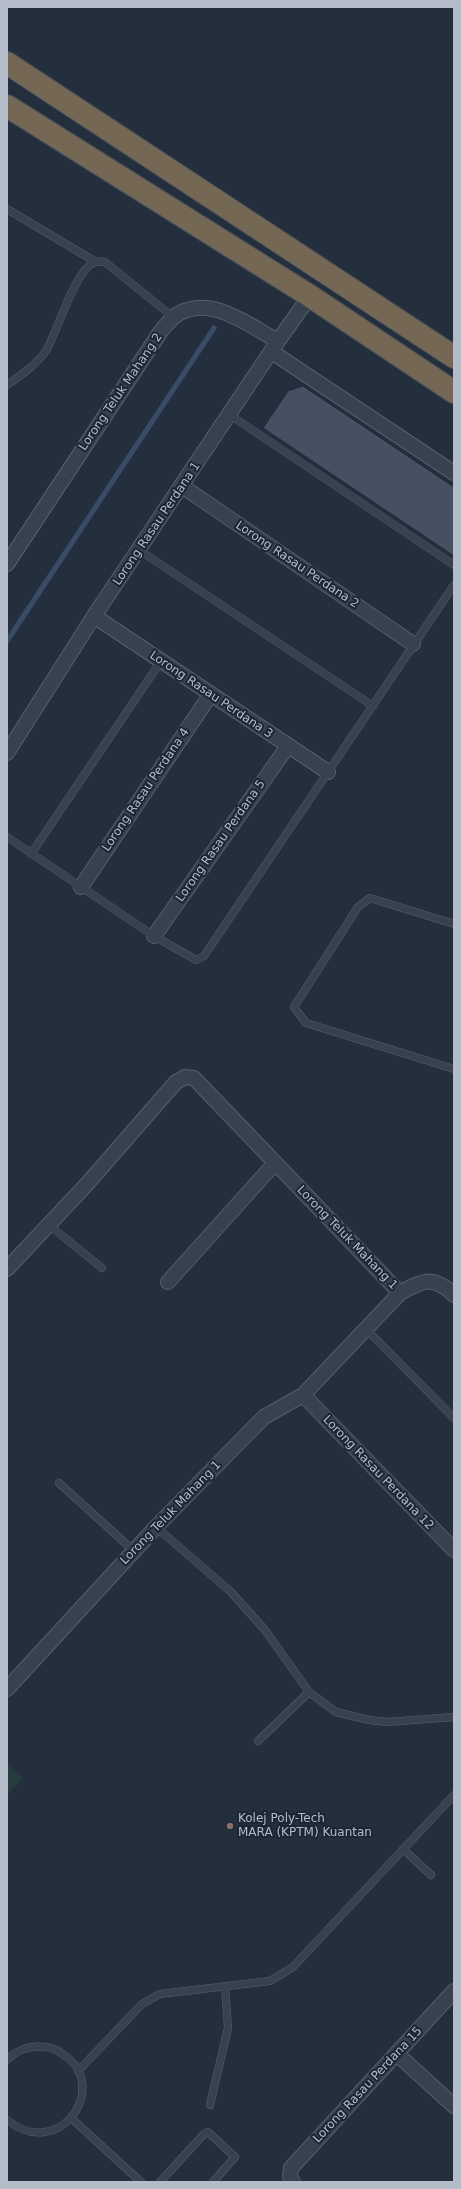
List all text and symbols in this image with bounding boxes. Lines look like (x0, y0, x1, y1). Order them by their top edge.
street label: Lorong Teluk Mahang 2 (76, 331, 166, 453)
street label: Lorong Rasau Perdana 1 (110, 460, 204, 588)
street label: Lorong Rasau Perdana 2 (233, 518, 361, 612)
street label: Lorong Rasau Perdana 3 (147, 648, 275, 742)
street label: Lorong Rasau Perdana 4 (99, 726, 193, 854)
street label: Lorong Rasau Perdana 5 (173, 777, 269, 905)
street label: Lorong Teluk Mahang 1 (294, 1183, 400, 1293)
street label: Lorong Rasau Perdana 12 (320, 1413, 436, 1533)
street label: Lorong Teluk Mahang 1 (118, 1458, 224, 1568)
place label: Kolej Poly-Tech MARA (KPTM) Kuantan (238, 1812, 372, 1840)
marker: Kolej Poly-Tech MARA (KPTM) Kuantan (225, 1821, 235, 1831)
street label: Lorong Rasau Perdana 15 (310, 2024, 426, 2146)

